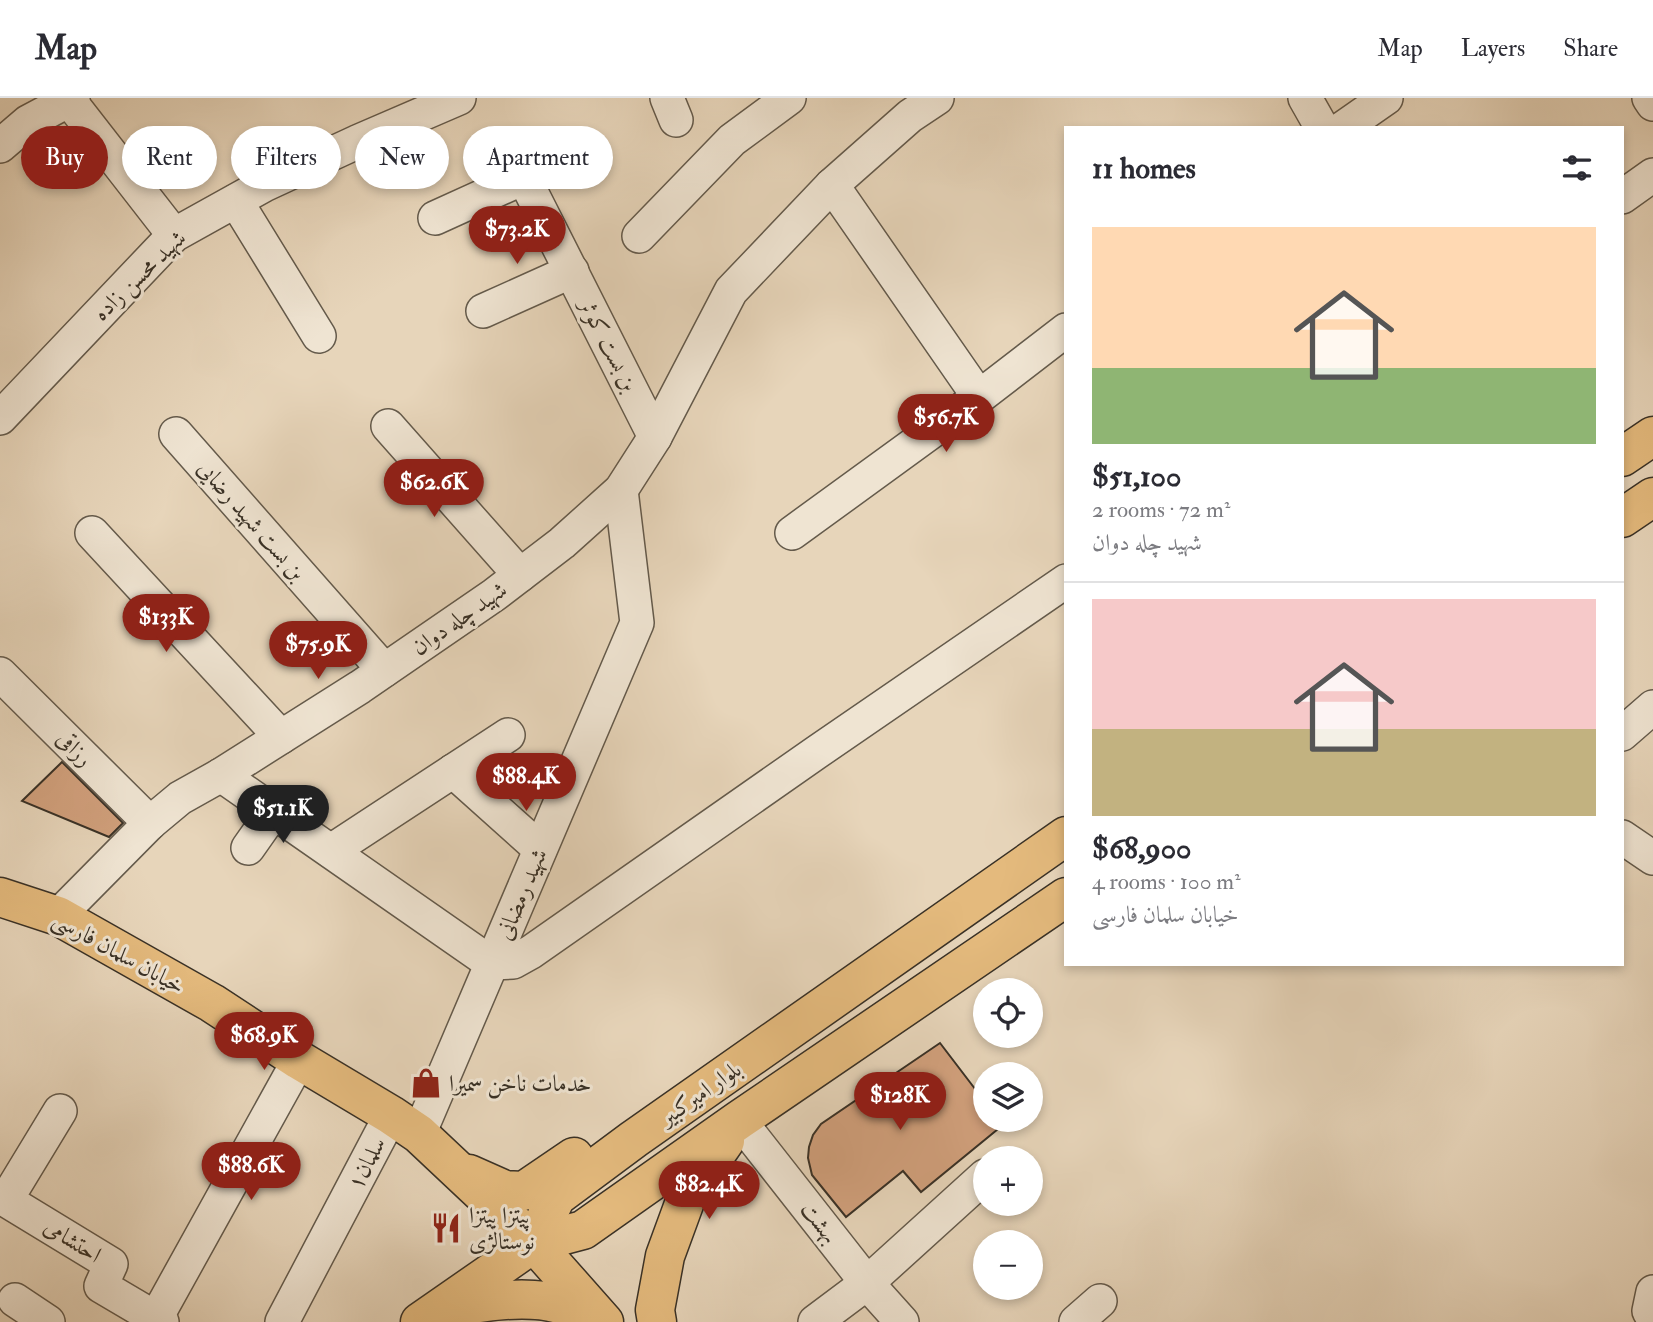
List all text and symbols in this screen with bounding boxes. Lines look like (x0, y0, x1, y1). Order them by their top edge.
text: Map (35, 28, 97, 69)
text: Map (1378, 33, 1423, 64)
text: Layers (1461, 33, 1525, 64)
text: Share (1563, 33, 1618, 64)
chip: Buy (21, 126, 108, 189)
chip: Rent (122, 126, 217, 189)
chip: Filters (231, 126, 341, 189)
chip: New (355, 126, 449, 189)
chip: Apartment (463, 126, 613, 189)
icon: filters (1558, 149, 1596, 187)
text: 11 homes (1092, 150, 1196, 187)
pin: $73.2K (460, 206, 574, 266)
text: $73.2K (485, 214, 549, 243)
street label: شهید محسن زاده (87, 224, 193, 328)
icon: home (1281, 272, 1407, 398)
street label: بن بست کوثر (572, 292, 644, 397)
pin: $56.7K (889, 394, 1003, 454)
text: $56.7K (914, 402, 978, 431)
street label: بن بست شهید رضایی (191, 454, 312, 587)
text: $51,100 (1092, 458, 1181, 495)
pin: $62.6K (377, 460, 491, 519)
text: $62.6K (400, 467, 468, 496)
text: 2 rooms · 72 m² (1092, 495, 1230, 524)
text: شهید چله دوان (1092, 528, 1202, 557)
street label: شهید چله دوان (406, 575, 513, 663)
pin: $133K (117, 594, 215, 654)
text: $133K (139, 602, 193, 631)
pin: $75.9K (261, 622, 375, 681)
text: $75.9K (285, 629, 351, 658)
icon: home (1281, 644, 1407, 770)
street label: رزاقی (50, 724, 99, 773)
pin: $88.4K (469, 754, 583, 813)
text: $88.4K (492, 761, 560, 790)
pin: $51.1K (226, 786, 340, 845)
text: $51.1K (253, 793, 313, 822)
text: $68,900 (1092, 830, 1191, 867)
street label: شهید رمضانی (489, 844, 554, 944)
text: 4 rooms · 100 m² (1092, 867, 1241, 896)
text: خیابان سلمان فارسی (1092, 900, 1239, 929)
street label: خیابان سلمان فارسی (47, 904, 190, 1002)
map controls (973, 978, 1043, 1300)
button: locate (973, 978, 1043, 1048)
pin: $68.9K (207, 1012, 321, 1072)
text: $68.9K (230, 1020, 298, 1049)
street label: بلوار امیرکبیر (652, 1055, 747, 1133)
button: layers (973, 1062, 1043, 1132)
shop icon: خدمات ناخن سمیرا (409, 1066, 443, 1100)
place label: خدمات ناخن سمیرا (449, 1069, 591, 1099)
pin: $128K (851, 1072, 949, 1132)
text: $128K (870, 1080, 930, 1109)
street label: سلمان۱ (341, 1132, 392, 1195)
pin: $88.6K (194, 1142, 308, 1202)
button: + (973, 1146, 1043, 1216)
text: $88.6K (218, 1150, 284, 1179)
pin: $82.4K (652, 1162, 766, 1221)
text: $82.4K (675, 1169, 743, 1198)
street label: بهشت (794, 1195, 845, 1249)
place label: پیتزا پیتزا نوستالژی (469, 1201, 535, 1256)
restaurant icon: پیتزا پیتزا نوستالژی (429, 1211, 463, 1245)
street label: احتشامی (38, 1212, 107, 1269)
button: − (973, 1230, 1043, 1300)

